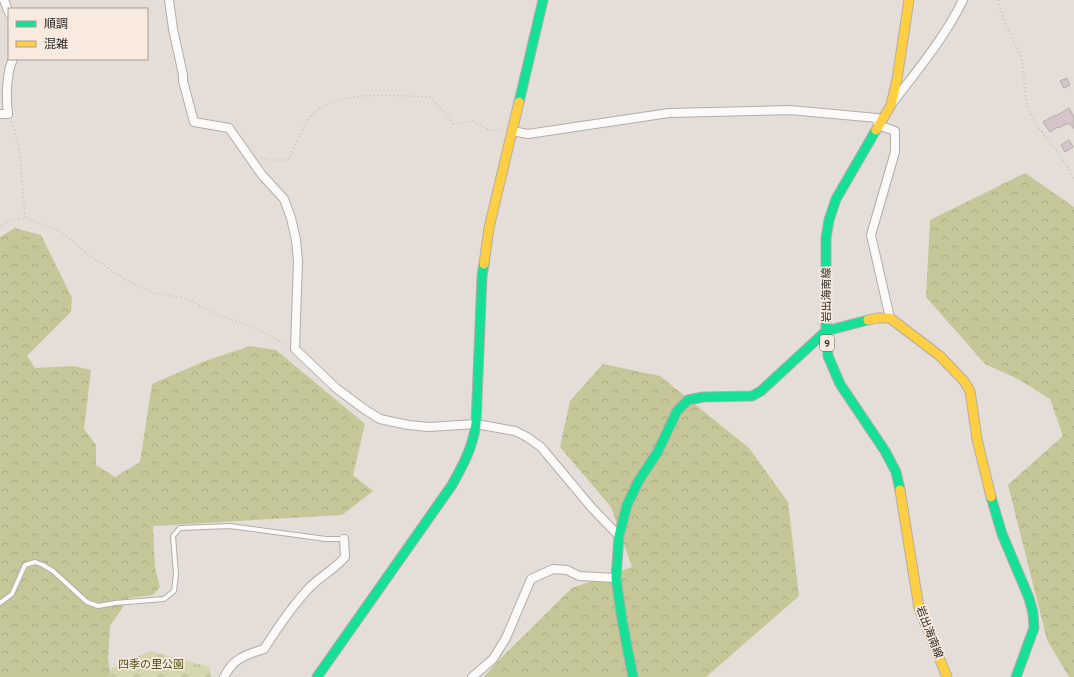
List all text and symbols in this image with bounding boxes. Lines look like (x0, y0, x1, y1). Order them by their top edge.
legend (8, 8, 148, 60)
text: 順調 (44, 16, 68, 31)
text: 混雑 (44, 36, 68, 51)
street label: 岩出海南線 (819, 268, 833, 323)
road number: 9 (820, 335, 834, 351)
street label: 岩出海南線 (914, 604, 946, 660)
park label: 四季の里公園 (118, 657, 184, 671)

